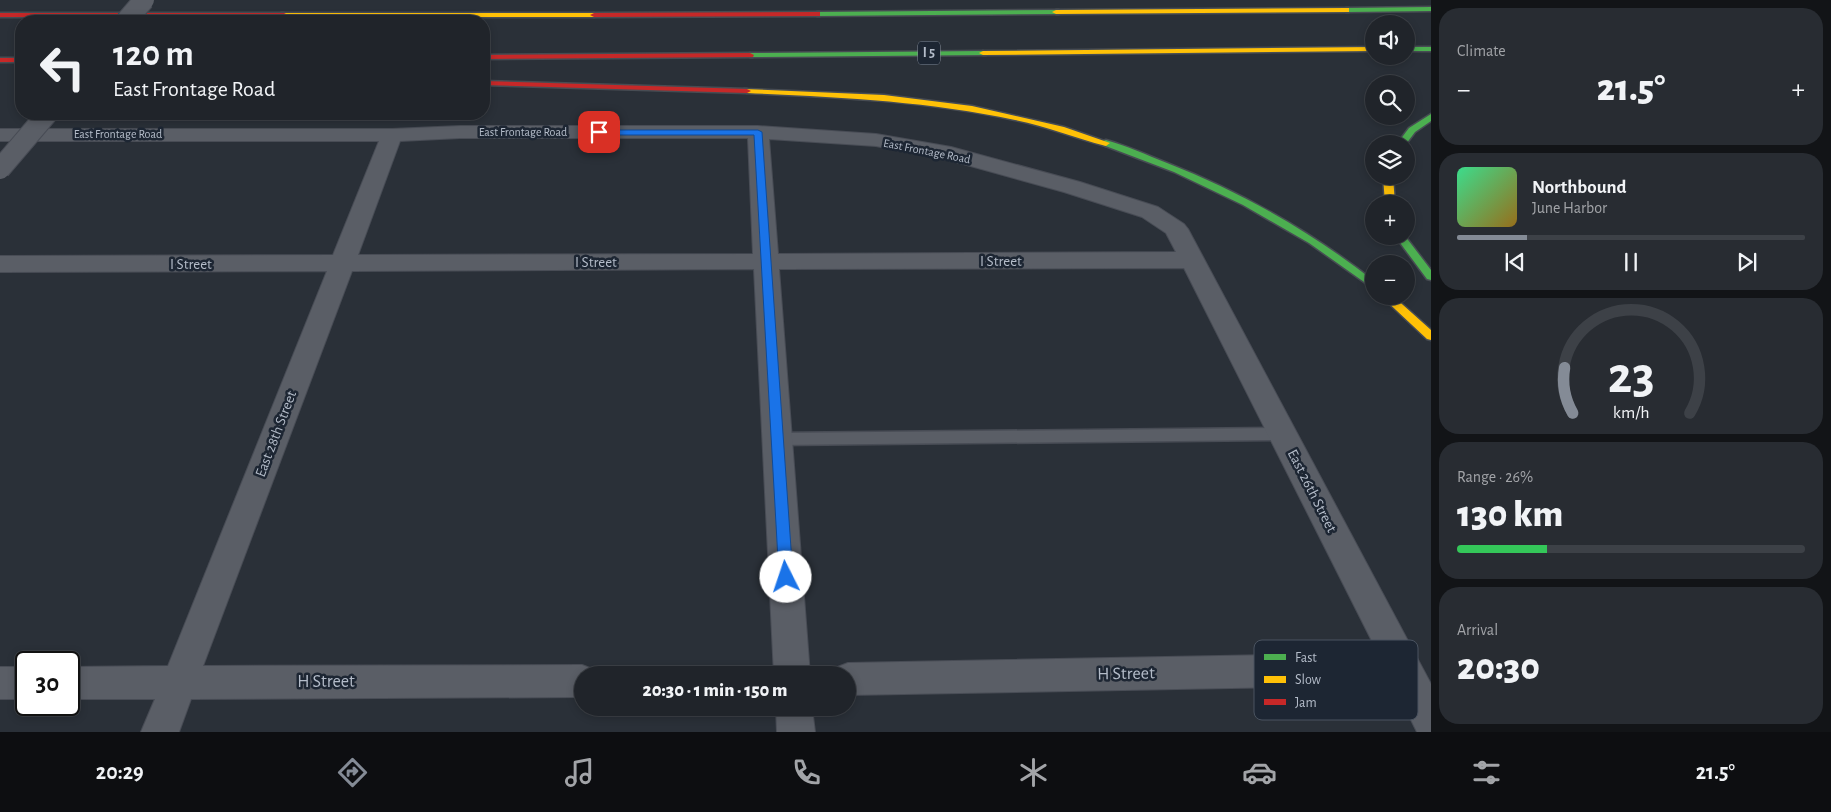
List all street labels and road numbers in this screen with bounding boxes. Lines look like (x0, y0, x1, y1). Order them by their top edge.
road number: I 5 (918, 42, 940, 64)
street label: East Frontage Road (479, 126, 567, 138)
street label: East Frontage Road (74, 128, 162, 140)
street label: East Frontage Road (882, 137, 972, 165)
street label: I Street (980, 254, 1022, 269)
street label: I Street (575, 255, 617, 270)
street label: I Street (170, 257, 212, 272)
street label: East 28th Street (253, 389, 299, 479)
street label: East 26th Street (1285, 447, 1339, 535)
street label: H Street (1097, 664, 1155, 684)
street label: H Street (297, 673, 355, 691)

